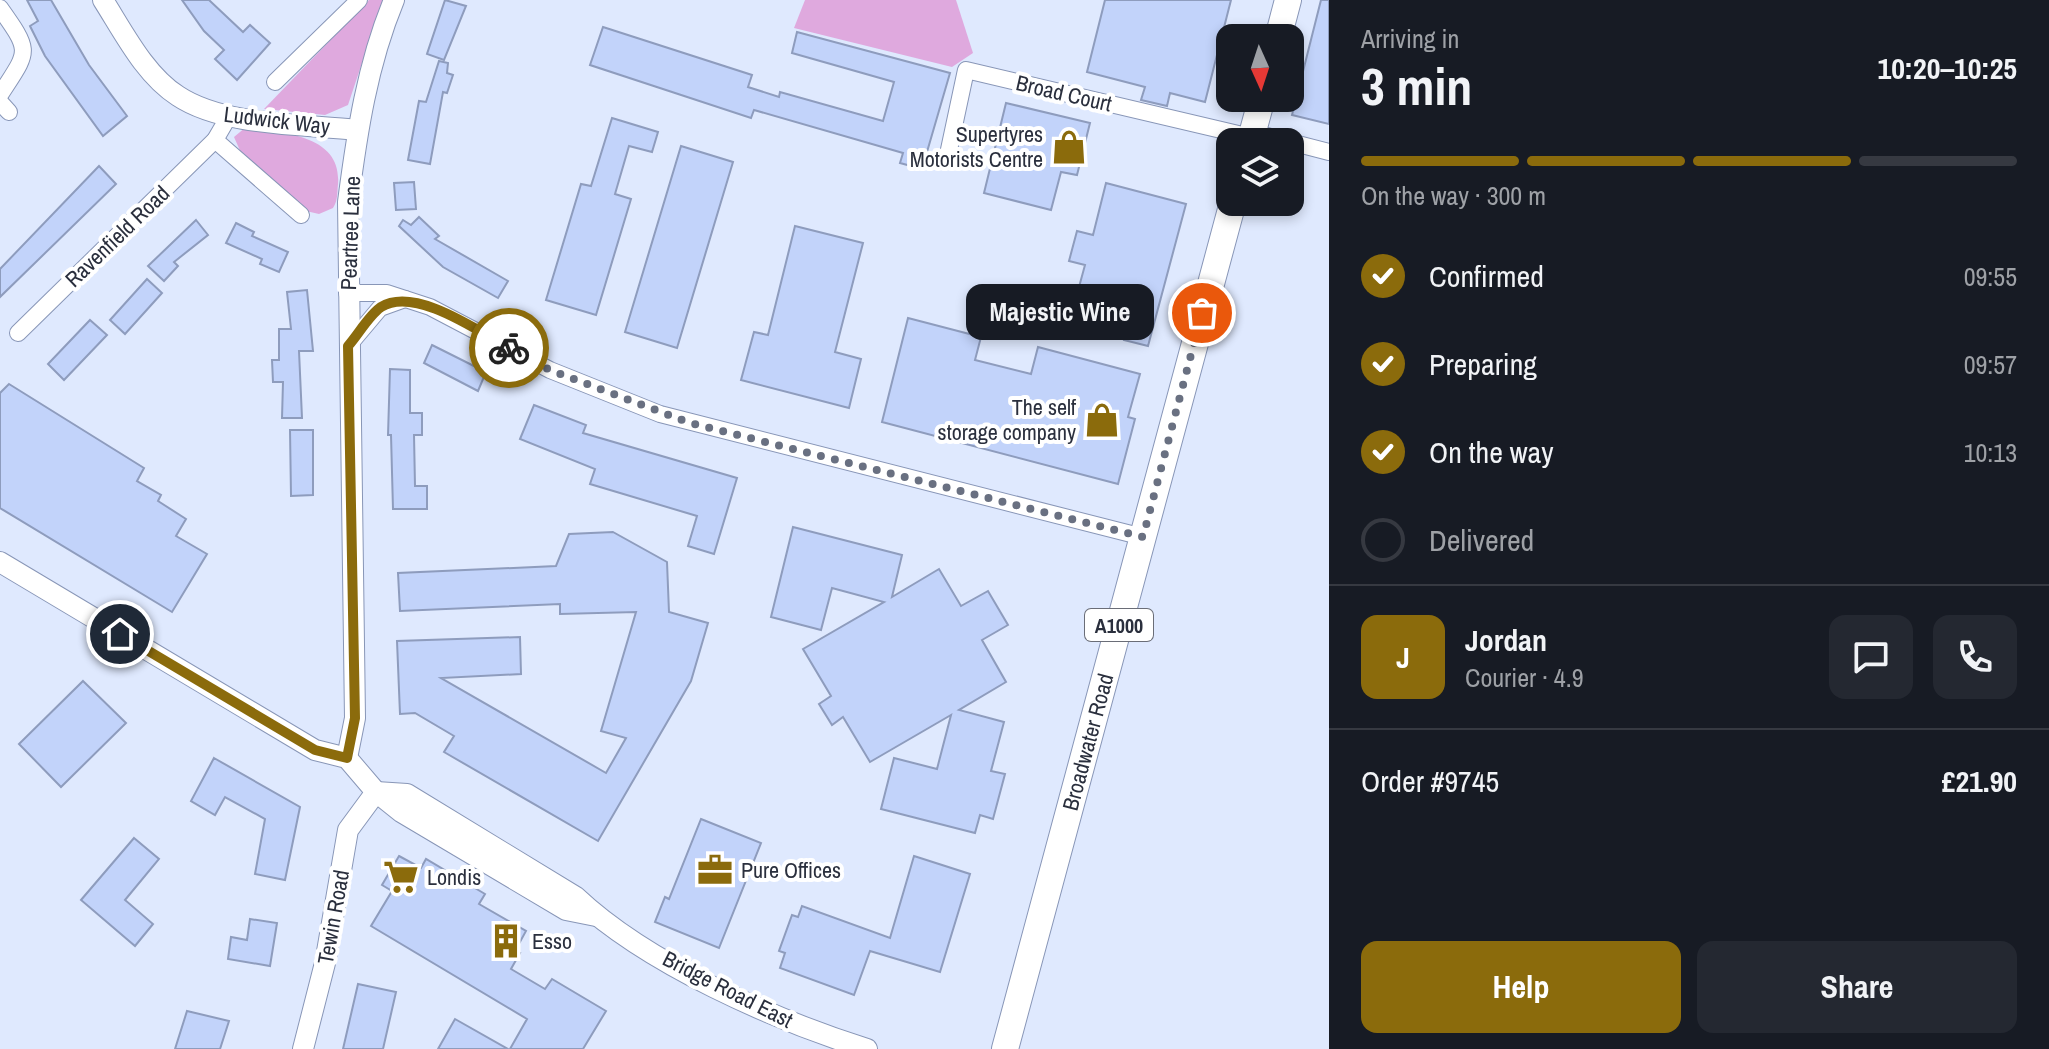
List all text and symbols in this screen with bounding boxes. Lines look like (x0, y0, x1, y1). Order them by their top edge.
text: Arriving in (1361, 21, 1459, 56)
north arrow (1216, 24, 1304, 112)
map controls (1216, 24, 1304, 216)
text: 10:20–10:25 (1878, 48, 2017, 88)
text: 3 min (1361, 51, 1472, 121)
street label: Broad Court (1013, 67, 1115, 119)
street label: Ludwick Way (222, 99, 332, 141)
place label: Supertyres Motorists Centre (910, 119, 1043, 174)
shop icon: Supertyres Motorists Centre (1050, 128, 1088, 166)
button: layers (1216, 128, 1304, 216)
street label: Peartree Lane (333, 175, 367, 291)
text: On the way · 300 m (1361, 178, 1546, 213)
street label: Ravenfield Road (58, 179, 176, 293)
icon: check (1361, 254, 1405, 298)
text: Confirmed (1429, 256, 1544, 296)
text: 09:55 (1964, 259, 2017, 294)
pin (1168, 279, 1236, 347)
callout: Majestic Wine (966, 285, 1154, 341)
icon: bag (1180, 291, 1224, 335)
text: Majestic Wine (990, 294, 1130, 329)
courier (469, 308, 549, 388)
icon: bike (487, 326, 531, 370)
icon: check (1361, 342, 1405, 386)
text: Preparing (1429, 344, 1537, 384)
text: 09:57 (1964, 347, 2017, 382)
place label: The self storage company (938, 392, 1077, 447)
shop icon: The self storage company (1083, 401, 1121, 439)
icon: check (1361, 430, 1405, 474)
text: On the way (1429, 432, 1553, 472)
text: 10:13 (1964, 435, 2017, 470)
text: Delivered (1429, 520, 1534, 560)
pin (86, 600, 154, 668)
road number: A1000 (1085, 609, 1153, 641)
icon: home (98, 612, 142, 656)
button: chat (1829, 615, 1913, 699)
button: phone (1933, 615, 2017, 699)
text: Jordan (1465, 620, 1547, 660)
text: J (1396, 637, 1410, 677)
text: Courier · 4.9 (1465, 660, 1584, 695)
street label: Broadwater Road (1055, 670, 1120, 814)
text: Order #9745 (1361, 761, 1499, 801)
text: £21.90 (1942, 761, 2017, 801)
office icon: Pure Offices (696, 851, 734, 889)
place label: Pure Offices (741, 855, 841, 885)
supermarket icon: Londis (382, 858, 420, 896)
place label: Londis (427, 862, 481, 892)
street label: Tewin Road (310, 867, 356, 967)
building icon: Esso (487, 922, 525, 960)
place label: Esso (532, 926, 572, 956)
button: Help (1361, 941, 1681, 1033)
button: Share (1697, 941, 2017, 1033)
street label: Bridge Road East (658, 943, 798, 1035)

